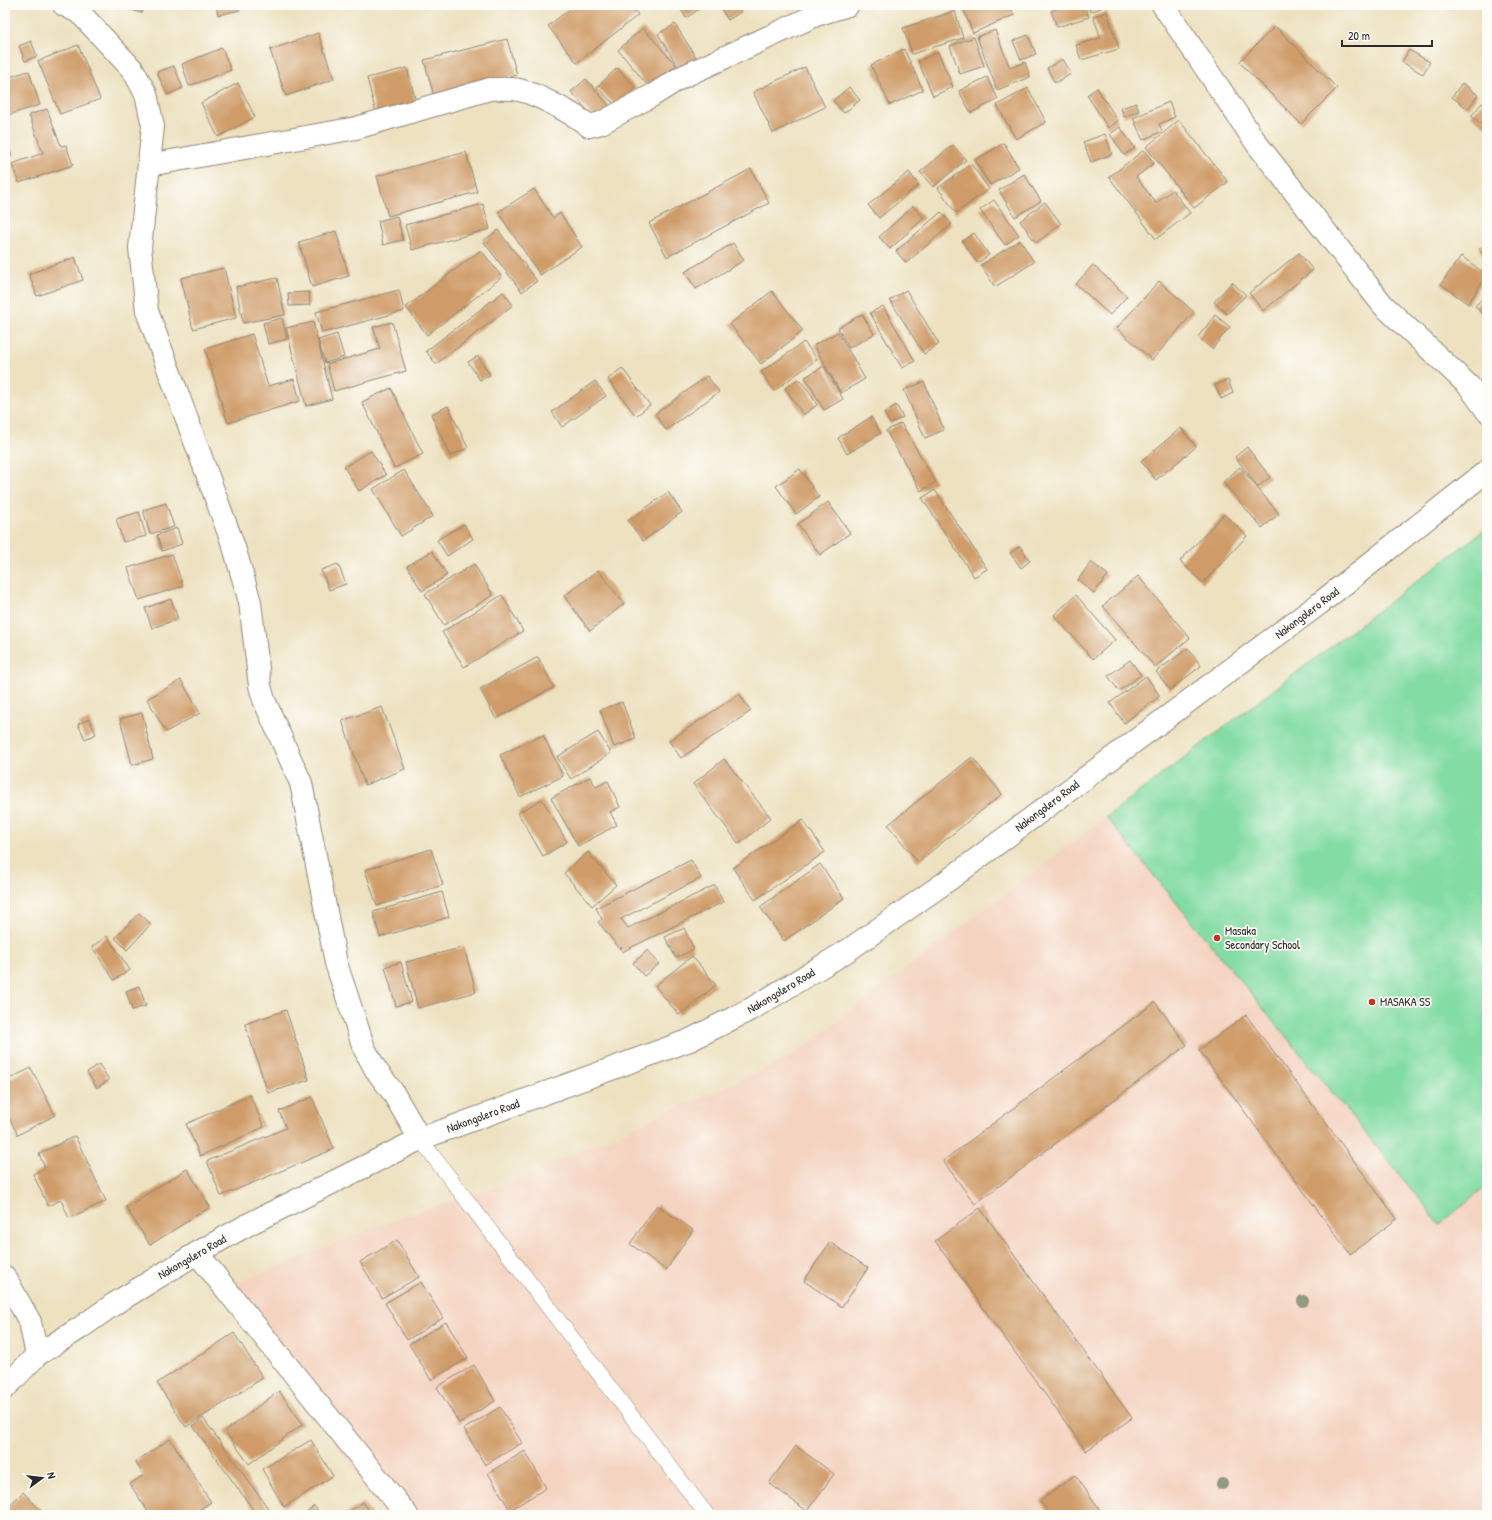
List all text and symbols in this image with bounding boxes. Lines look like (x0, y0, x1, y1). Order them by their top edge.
scale bar (1342, 22, 1432, 48)
text: 20 m (1348, 27, 1370, 44)
street label: Nakongolero Road (1271, 583, 1343, 642)
street label: Nakongolero Road (1011, 776, 1083, 835)
place label: Masaka Secondary School (1225, 922, 1301, 953)
marker: Masaka Secondary School (1212, 933, 1222, 943)
street label: Nakongolero Road (744, 963, 818, 1018)
place label: MASAKA SS (1380, 993, 1431, 1010)
marker: MASAKA SS (1367, 997, 1377, 1007)
street label: Nakongolero Road (444, 1094, 522, 1137)
street label: Nakongolero Road (154, 1230, 229, 1283)
north arrow (22, 1458, 62, 1498)
text: N (44, 1471, 59, 1480)

